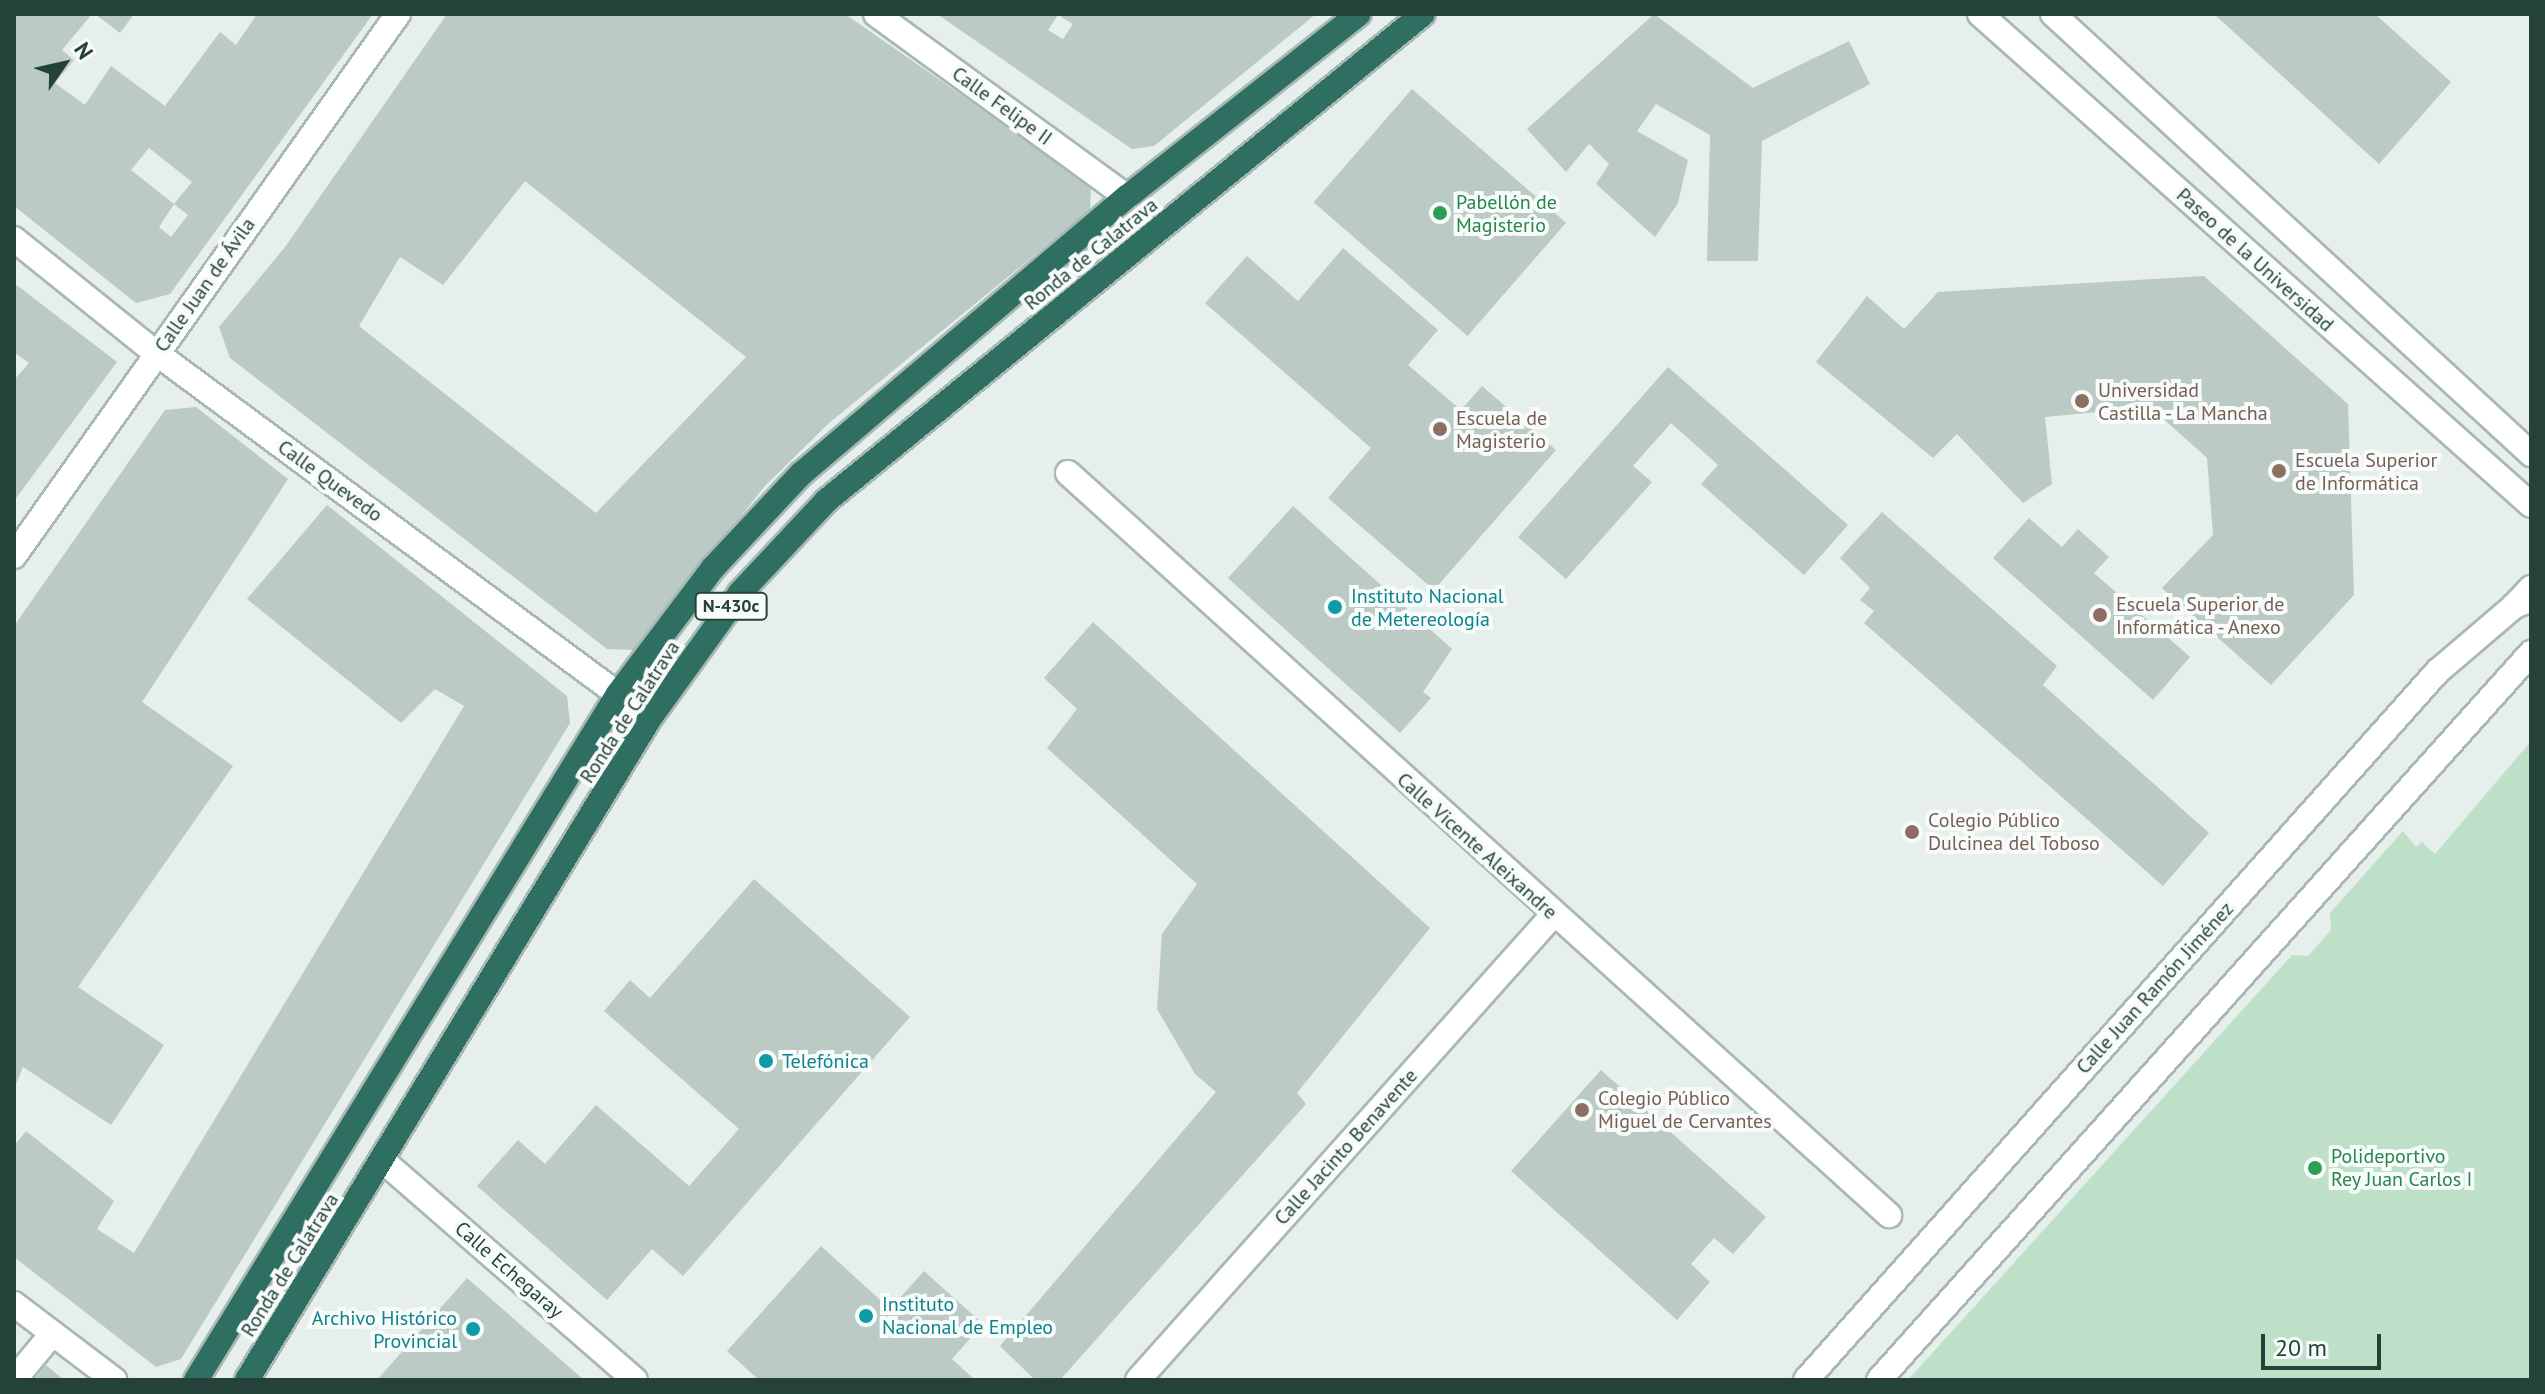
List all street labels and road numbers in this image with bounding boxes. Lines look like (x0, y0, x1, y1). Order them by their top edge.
street label: Calle Felipe II (947, 62, 1057, 150)
street label: Paseo de la Universidad (2171, 183, 2339, 337)
street label: Ronda de Calatrava (1019, 193, 1163, 315)
street label: Calle Juan de Ávila (150, 213, 260, 357)
street label: Calle Quevedo (273, 435, 387, 527)
road number: N-430c (693, 592, 769, 620)
street label: Ronda de Calatrava (575, 636, 685, 788)
street label: Calle Vicente Aleixandre (1391, 767, 1563, 925)
street label: Calle Juan Ramón Jiménez (2071, 897, 2239, 1079)
street label: Calle Jacinto Benavente (1270, 1064, 1422, 1230)
street label: Ronda de Calatrava (236, 1189, 344, 1341)
street label: Calle Echegaray (450, 1216, 568, 1324)

